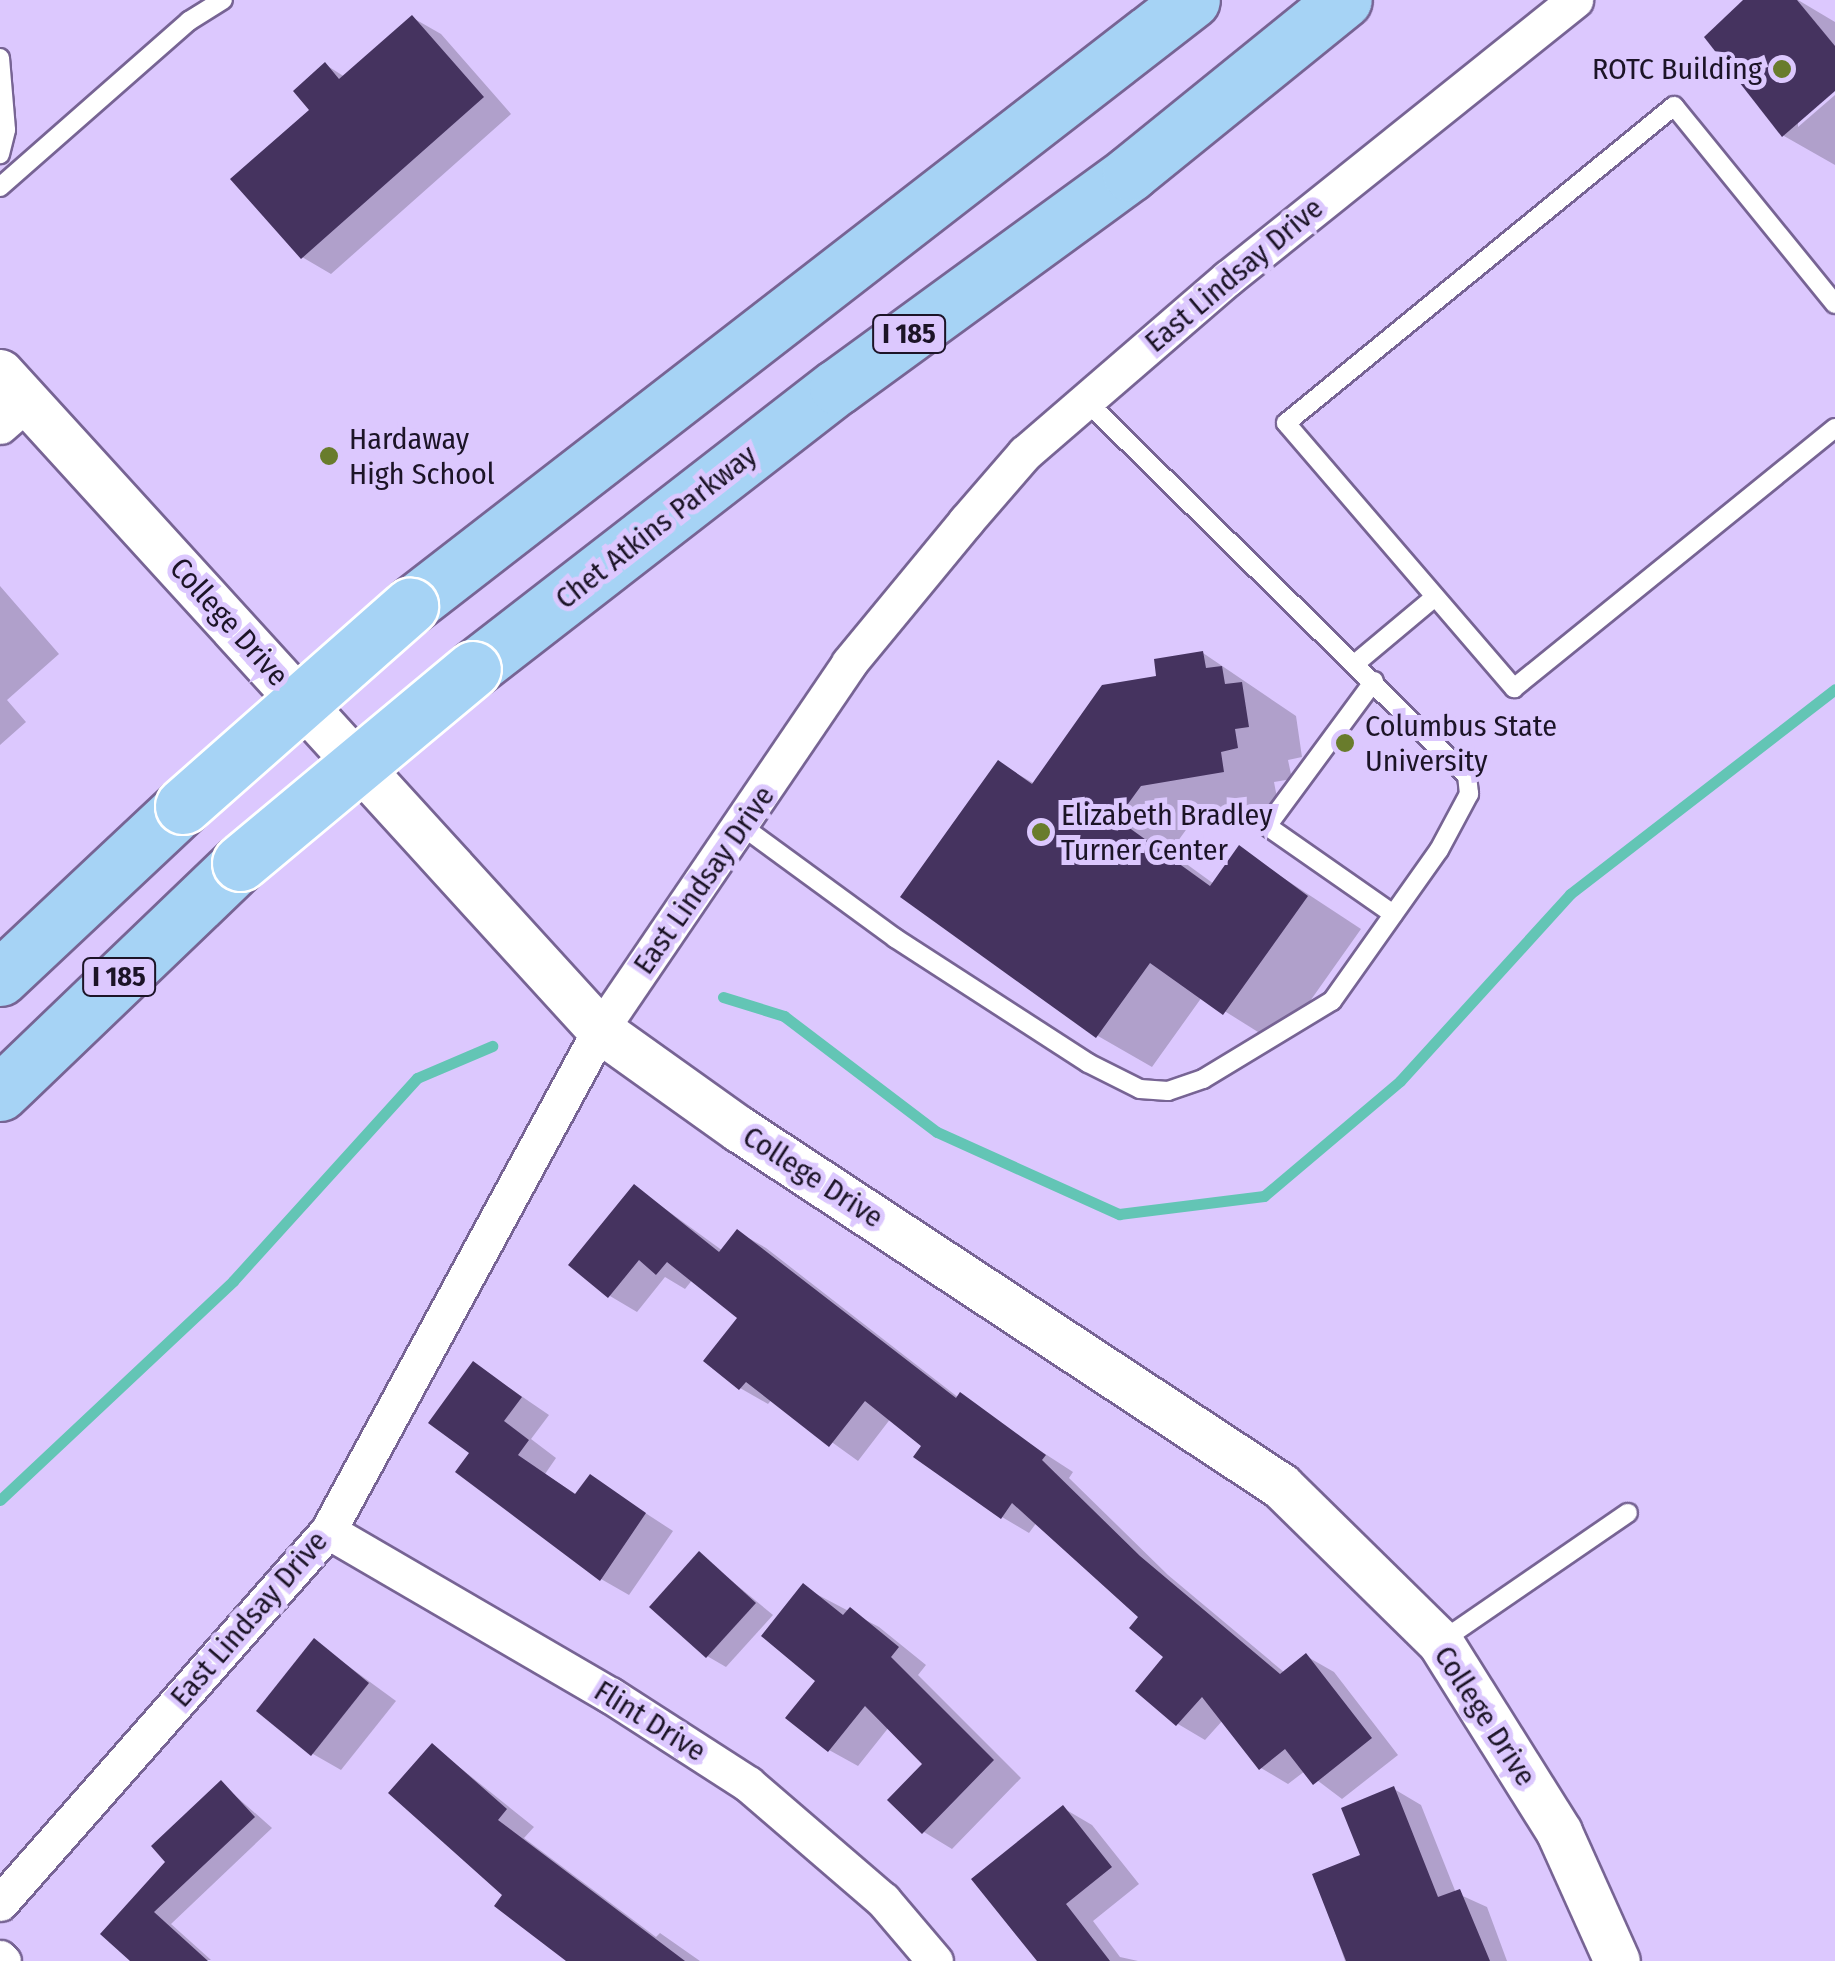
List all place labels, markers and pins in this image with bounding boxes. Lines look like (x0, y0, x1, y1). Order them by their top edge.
place label: ROTC Building (1592, 51, 1762, 87)
marker: ROTC Building (1771, 58, 1793, 80)
place label: Hardaway High School (349, 421, 495, 492)
marker: Hardaway High School (318, 445, 340, 467)
place label: Columbus State University (1365, 708, 1557, 778)
marker: Columbus State University (1334, 732, 1356, 754)
place label: Elizabeth Bradley Turner Center (1061, 797, 1273, 868)
marker: Elizabeth Bradley Turner Center (1030, 821, 1052, 843)

